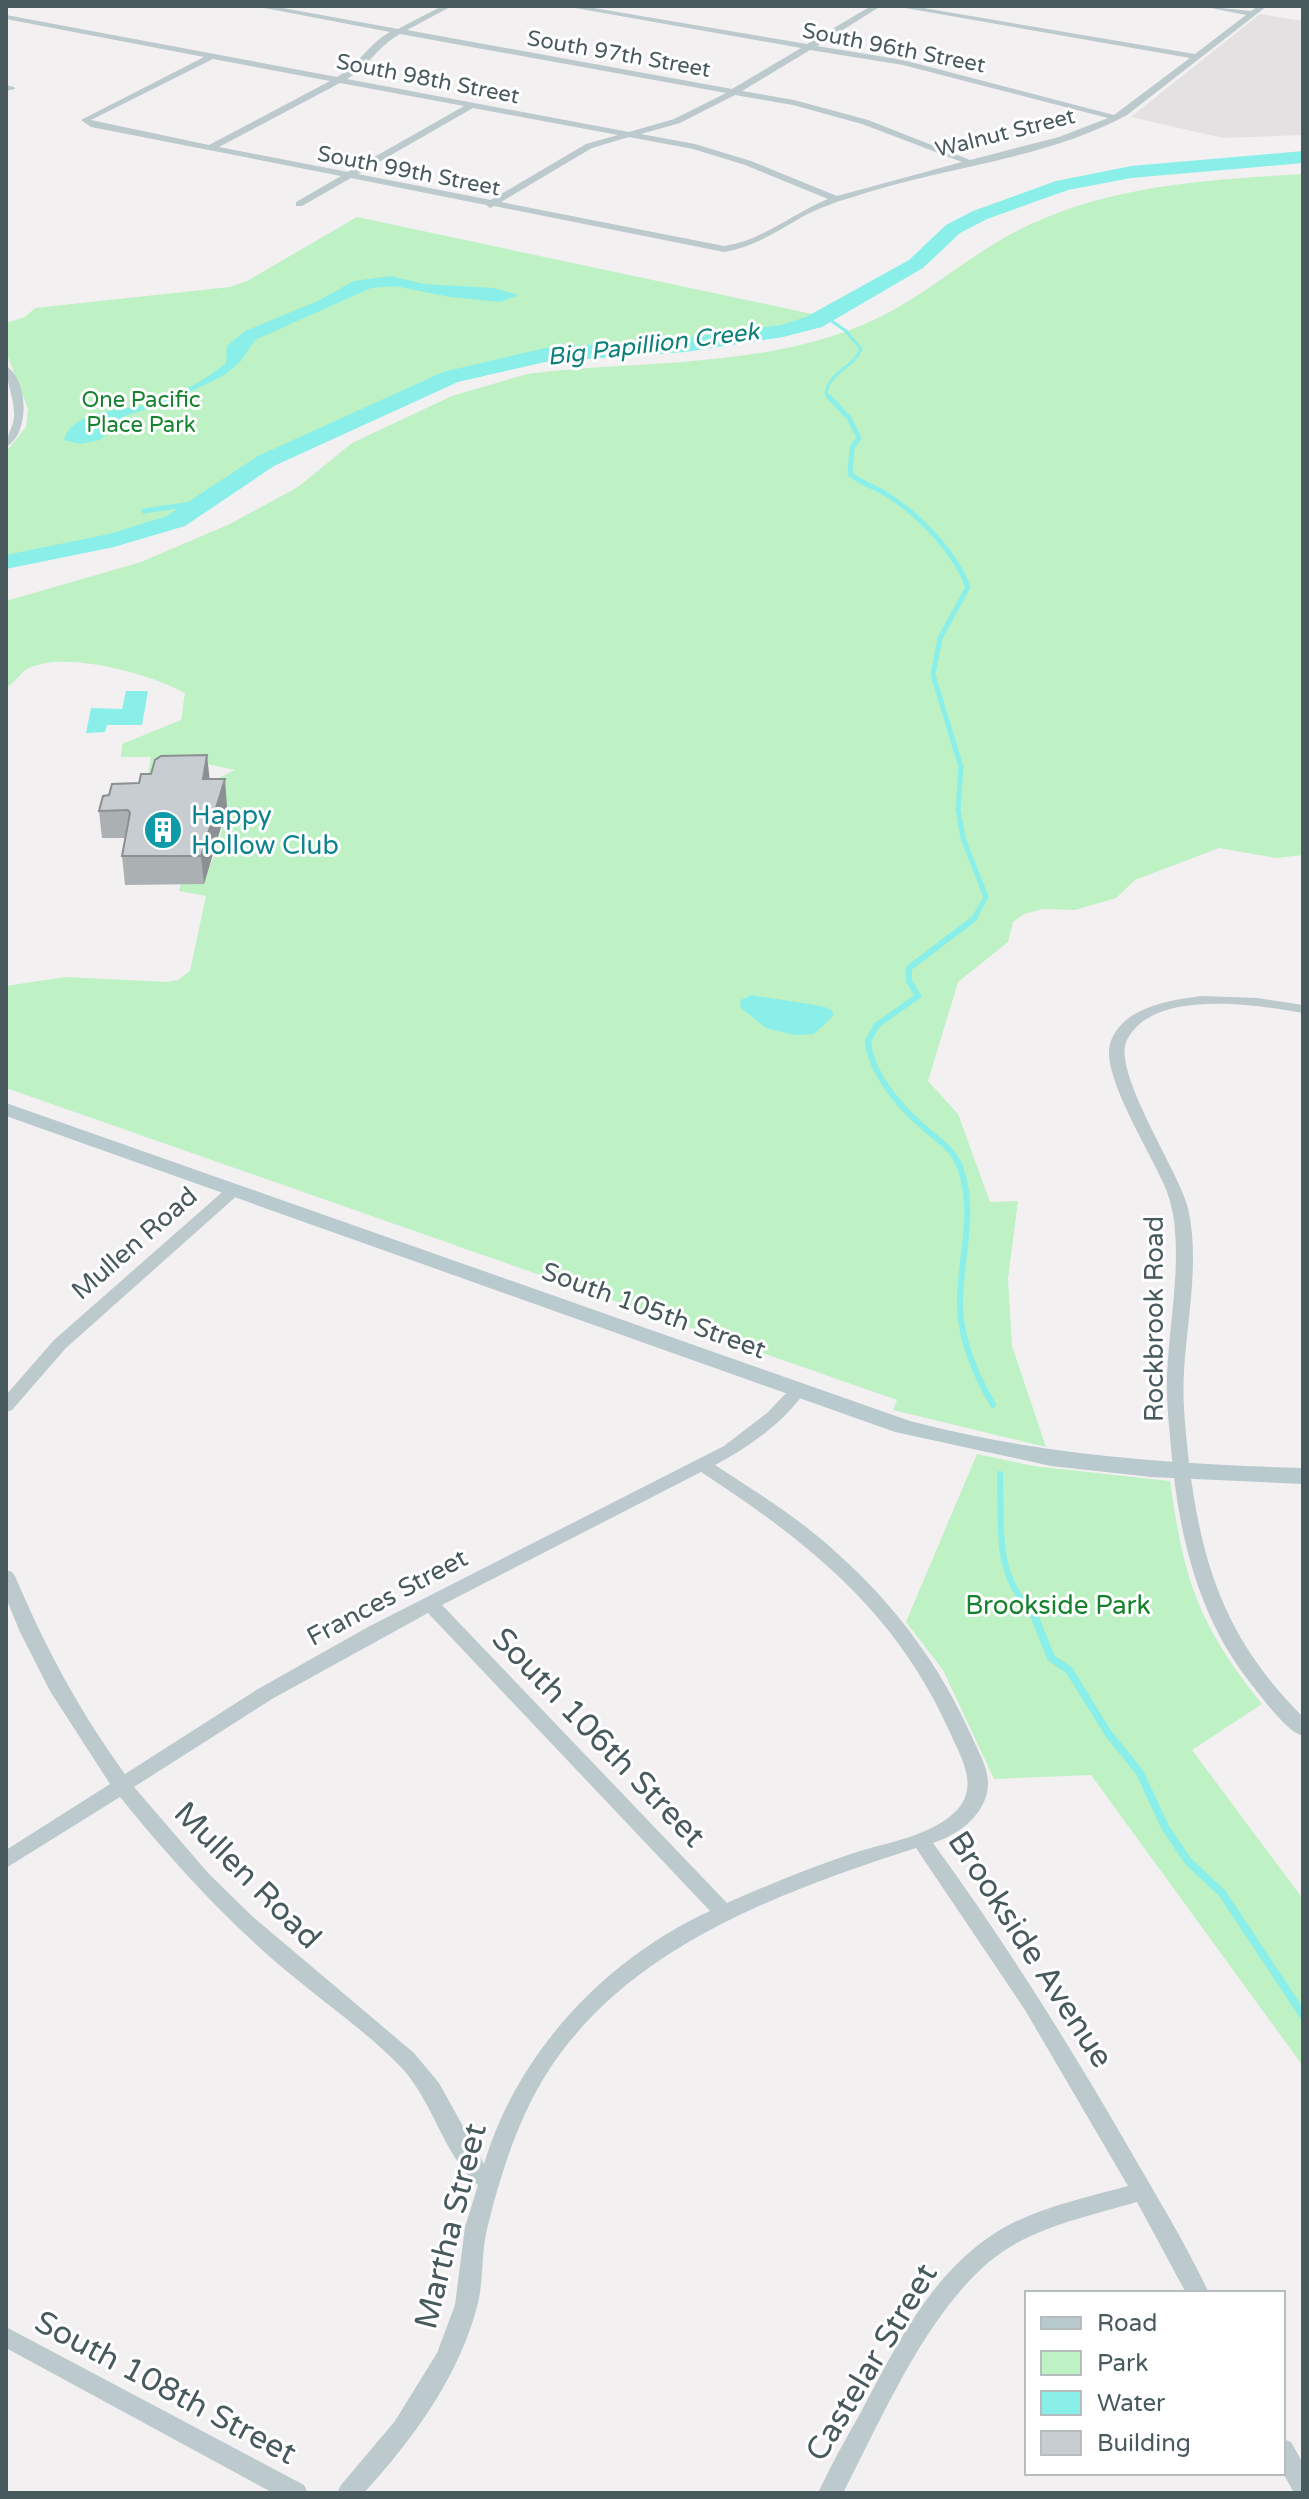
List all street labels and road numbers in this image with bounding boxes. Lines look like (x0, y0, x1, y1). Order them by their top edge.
street label: South 96th Street (800, 17, 988, 78)
street label: South 97th Street (525, 25, 713, 83)
street label: South 98th Street (334, 48, 522, 109)
street label: Walnut Street (933, 103, 1078, 163)
street label: South 99th Street (315, 140, 503, 201)
street label: Mullen Road (65, 1180, 203, 1306)
street label: Rockbrook Road (1139, 1216, 1170, 1422)
street label: South 105th Street (538, 1256, 770, 1365)
street label: Frances Street (302, 1542, 473, 1653)
street label: South 106th Street (484, 1620, 713, 1855)
street label: Mullen Road (166, 1794, 329, 1957)
street label: Brookside Avenue (940, 1824, 1121, 2075)
street label: Martha Street (407, 2119, 495, 2333)
street label: Castelar Street (798, 2257, 946, 2468)
street label: South 108th Street (28, 2303, 303, 2473)

